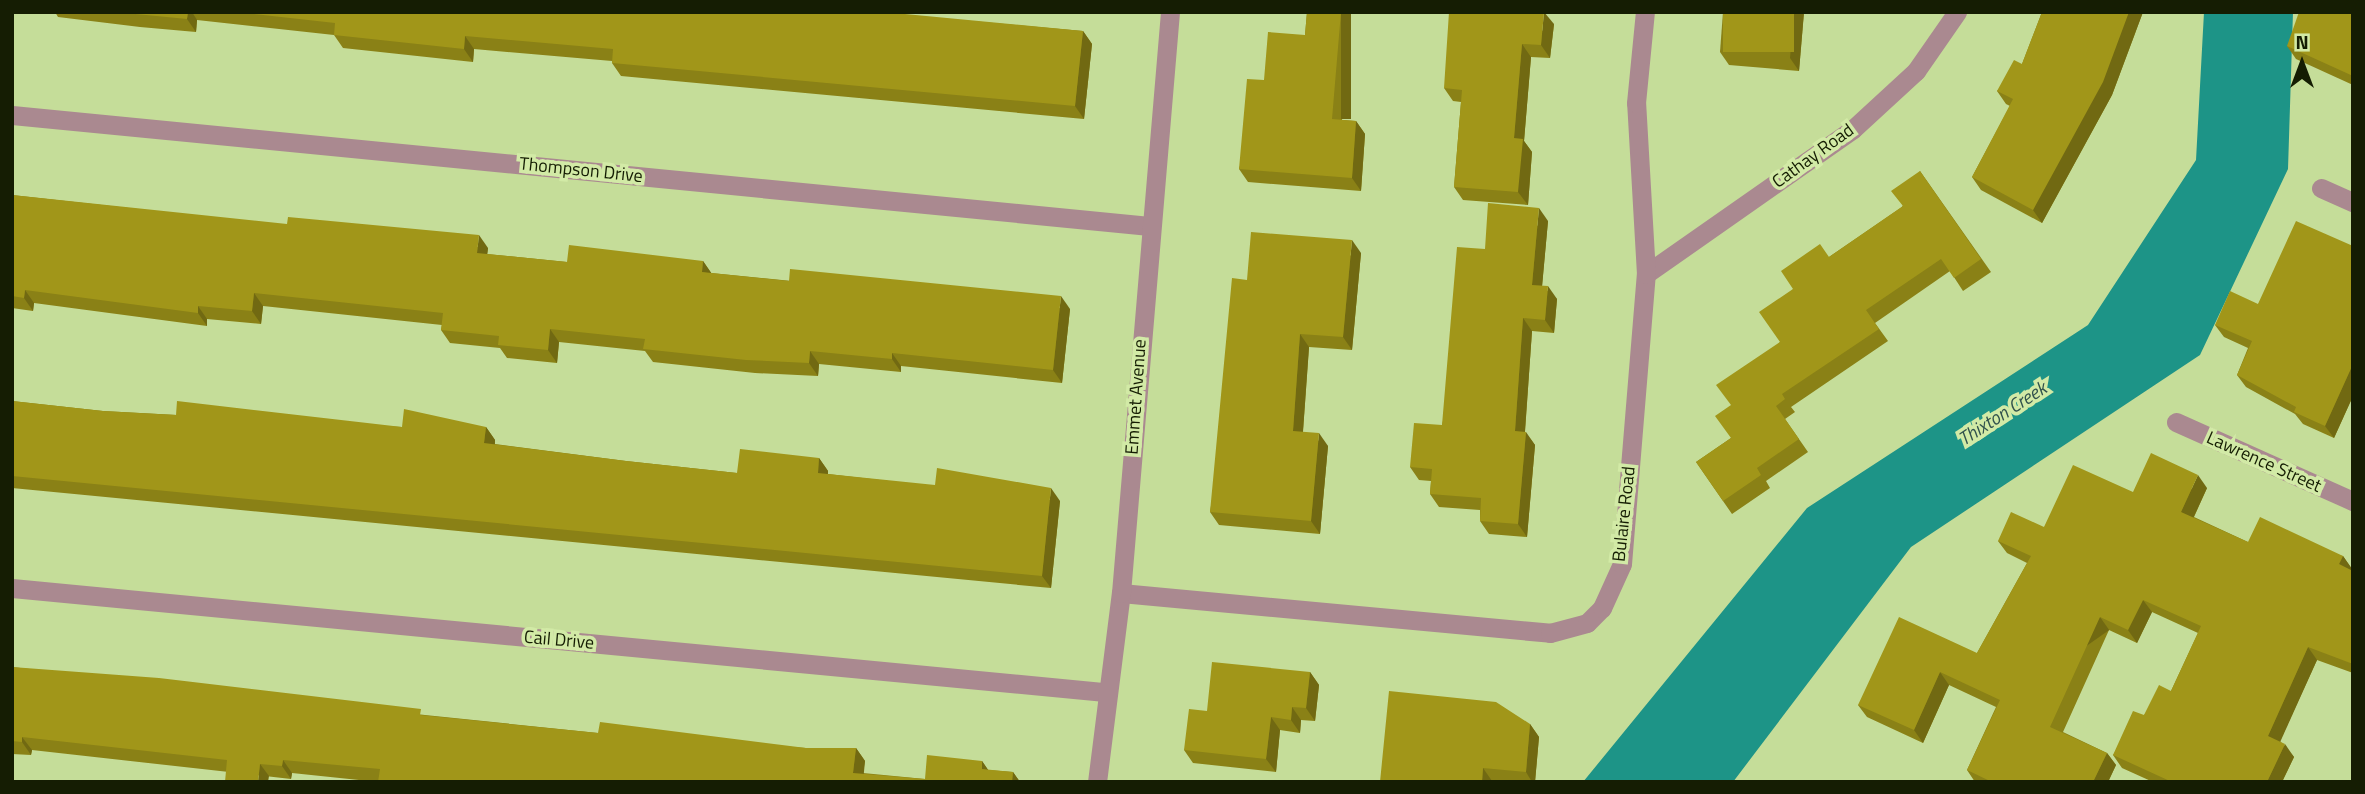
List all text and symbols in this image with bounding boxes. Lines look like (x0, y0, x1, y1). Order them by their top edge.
text: N (2295, 27, 2309, 56)
north arrow (2267, 28, 2337, 98)
street label: Cathay Road (1768, 119, 1858, 193)
street label: Thompson Drive (518, 153, 644, 187)
street label: Emmet Avenue (1121, 339, 1151, 455)
water label: Thixton Creek (1954, 376, 2050, 450)
street label: Lawrence Street (2203, 427, 2325, 497)
street label: Bulaire Road (1608, 465, 1640, 563)
street label: Cail Drive (523, 626, 595, 654)

